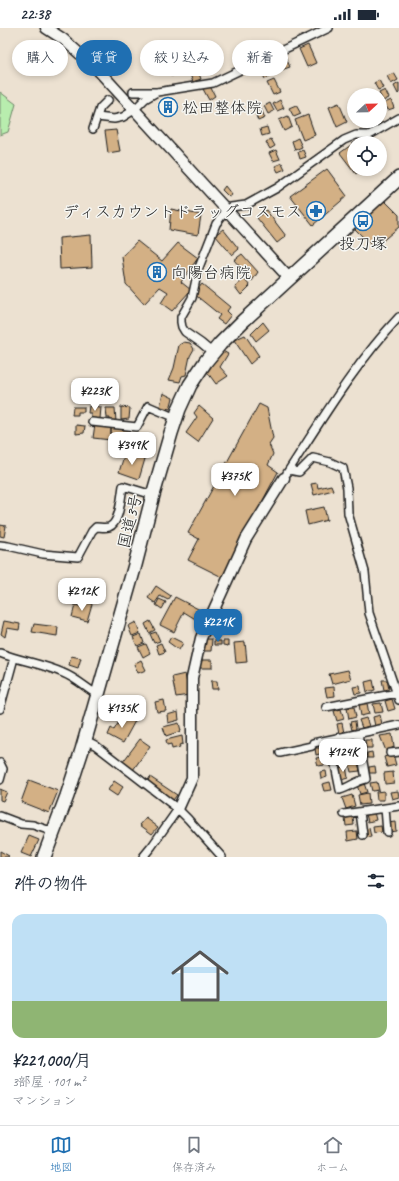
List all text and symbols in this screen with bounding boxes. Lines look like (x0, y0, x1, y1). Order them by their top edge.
text: 22:38 (20, 5, 50, 24)
chip: 購入 (12, 40, 68, 76)
chip: 賃貸 (76, 40, 132, 76)
chip: 絞り込み (140, 40, 224, 76)
chip: 新着 (232, 40, 288, 76)
north arrow (347, 88, 387, 128)
map controls (347, 88, 387, 176)
building icon: 松田整体院 (157, 96, 179, 118)
place label: 松田整体院 (182, 98, 262, 118)
button: locate (347, 136, 387, 176)
pharmacy icon: ディスカウントドラッグコスモス (305, 200, 327, 222)
place label: ディスカウントドラッグコスモス (63, 202, 302, 222)
bus stop icon: 投刀塚 (352, 210, 374, 232)
place label: 投刀塚 (339, 234, 387, 254)
building icon: 向陽台病院 (146, 261, 168, 283)
place label: 向陽台病院 (171, 263, 251, 283)
pin: ¥223K (67, 378, 123, 412)
text: ¥223K (80, 383, 110, 399)
pin: ¥349K (104, 432, 160, 466)
text: ¥349K (117, 437, 147, 453)
pin: ¥375K (207, 463, 263, 497)
text: ¥375K (220, 468, 250, 484)
street label: 国道3号 (114, 492, 146, 550)
pin: ¥212K (54, 578, 110, 612)
text: ¥212K (67, 583, 97, 599)
pin: ¥221K (190, 609, 246, 643)
text: ¥221K (203, 614, 233, 630)
pin: ¥135K (94, 695, 150, 729)
text: ¥135K (107, 700, 137, 716)
pin: ¥124K (315, 739, 371, 773)
text: ¥124K (328, 744, 358, 760)
icon: filters (365, 870, 387, 892)
text: 7件の物件 (12, 873, 88, 894)
icon: home (164, 940, 236, 1012)
text: ¥221,000/月 (12, 1050, 92, 1071)
text: 3部屋 · 101 m² (12, 1074, 85, 1090)
text: マンション (12, 1093, 76, 1109)
tab: 地図 (50, 1134, 72, 1174)
tab: 保存済み (172, 1134, 216, 1174)
tab: ホーム (316, 1134, 349, 1174)

